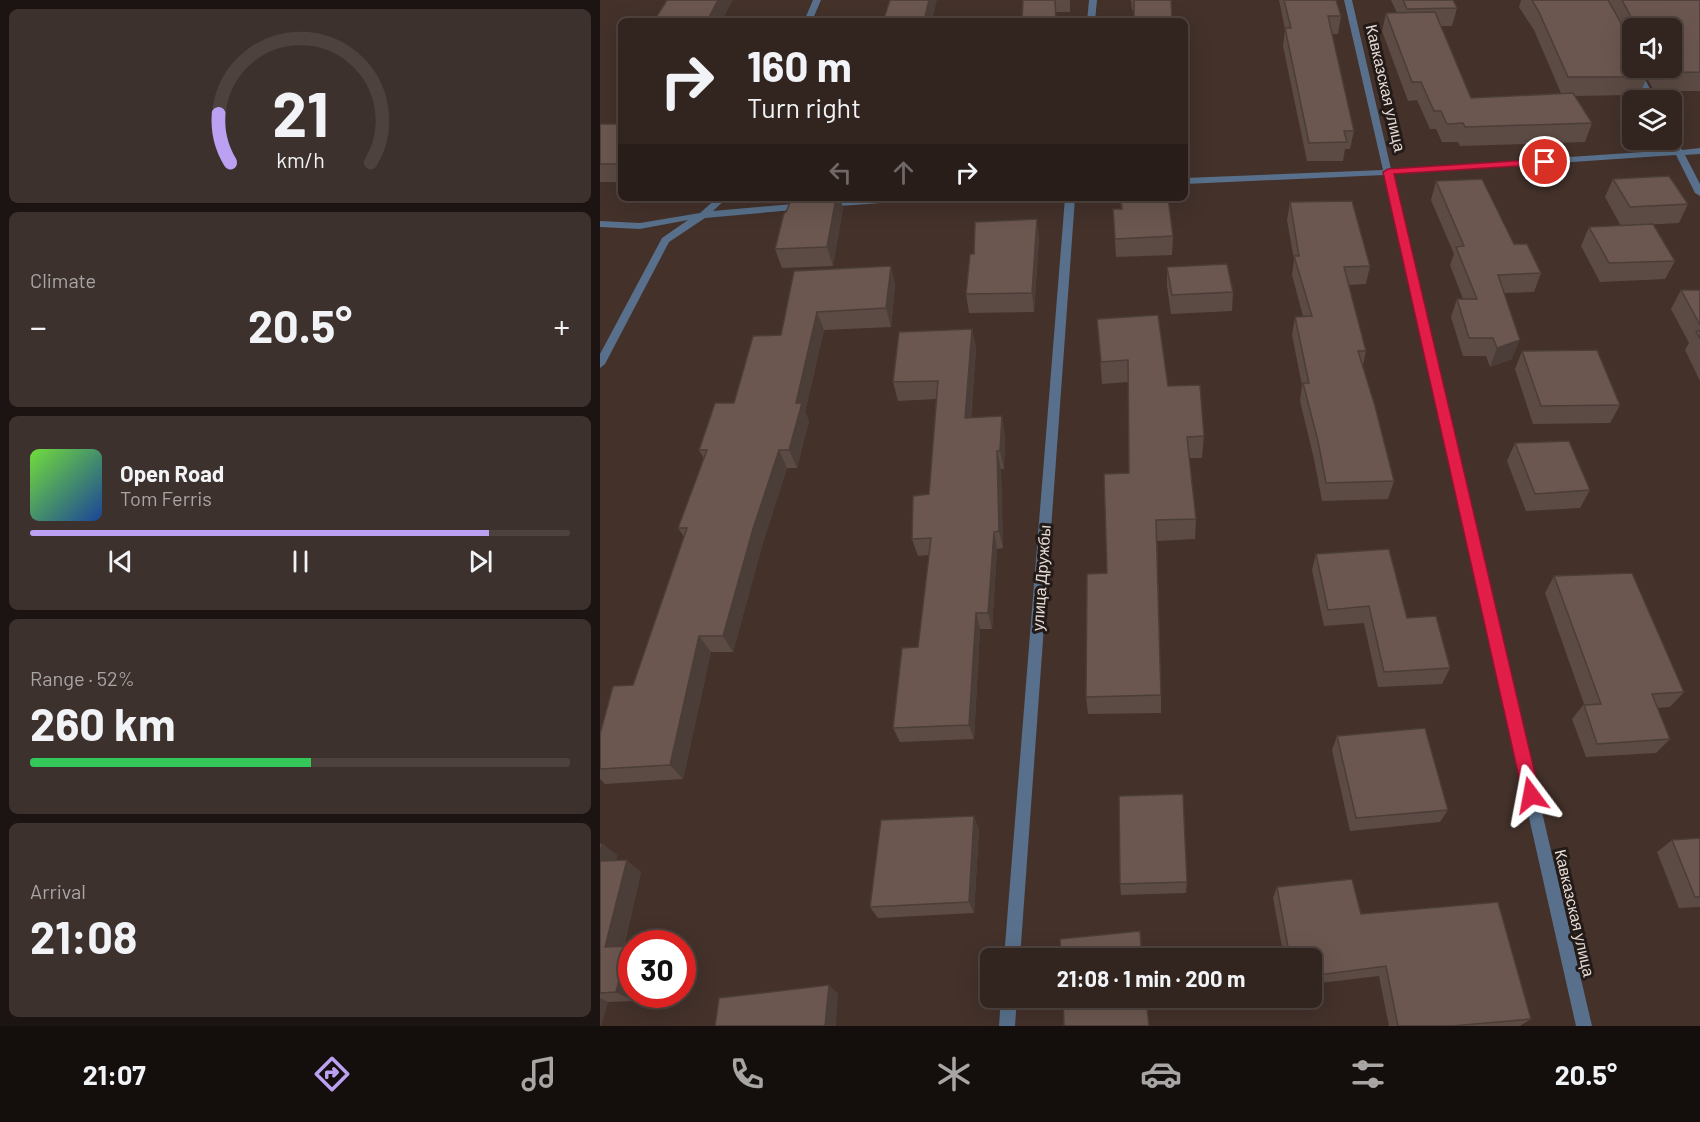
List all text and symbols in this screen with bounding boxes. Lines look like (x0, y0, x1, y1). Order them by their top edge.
map controls (1622, 18, 1682, 150)
button: sound (1622, 18, 1682, 78)
street label: Кавказская улица (1363, 22, 1410, 153)
text: 160 m (747, 40, 852, 90)
icon: right (648, 42, 726, 120)
text: 21 (272, 75, 328, 149)
button: layers (1622, 90, 1682, 150)
text: Turn right (747, 91, 861, 123)
pin (1519, 136, 1570, 187)
icon: arrive (1528, 145, 1561, 178)
text: km/h (276, 148, 324, 173)
icon: left (824, 156, 857, 189)
icon: ahead (887, 156, 920, 189)
icon: right (950, 156, 983, 189)
text: Climate (30, 268, 96, 292)
text: 20.5° (248, 298, 352, 352)
text: − (30, 306, 47, 346)
text: + (554, 306, 570, 346)
text: Open Road (120, 460, 224, 486)
text: Tom Ferris (120, 486, 212, 510)
street label: улица Дружбы (1027, 524, 1054, 632)
icon: previous (104, 545, 137, 578)
icon: pause (284, 545, 317, 578)
icon: next (464, 545, 497, 578)
text: Range · 52% (30, 666, 135, 690)
text: 260 km (30, 696, 176, 750)
position arrow (1499, 763, 1563, 827)
street label: Кавказская улица (1552, 847, 1599, 978)
text: Arrival (30, 879, 86, 903)
text: 21:08 (30, 909, 137, 963)
speed limit sign: 30 (618, 930, 696, 1008)
text: 21:08 · 1 min · 200 m (1057, 965, 1245, 991)
icon: directions (311, 1053, 353, 1095)
icon: music (518, 1053, 560, 1095)
icon: phone (726, 1053, 768, 1095)
icon: climate (933, 1053, 975, 1095)
icon: car (1140, 1053, 1182, 1095)
icon: filters (1347, 1053, 1389, 1095)
text: 21:07 (83, 1058, 146, 1090)
text: 20.5° (1555, 1058, 1617, 1090)

